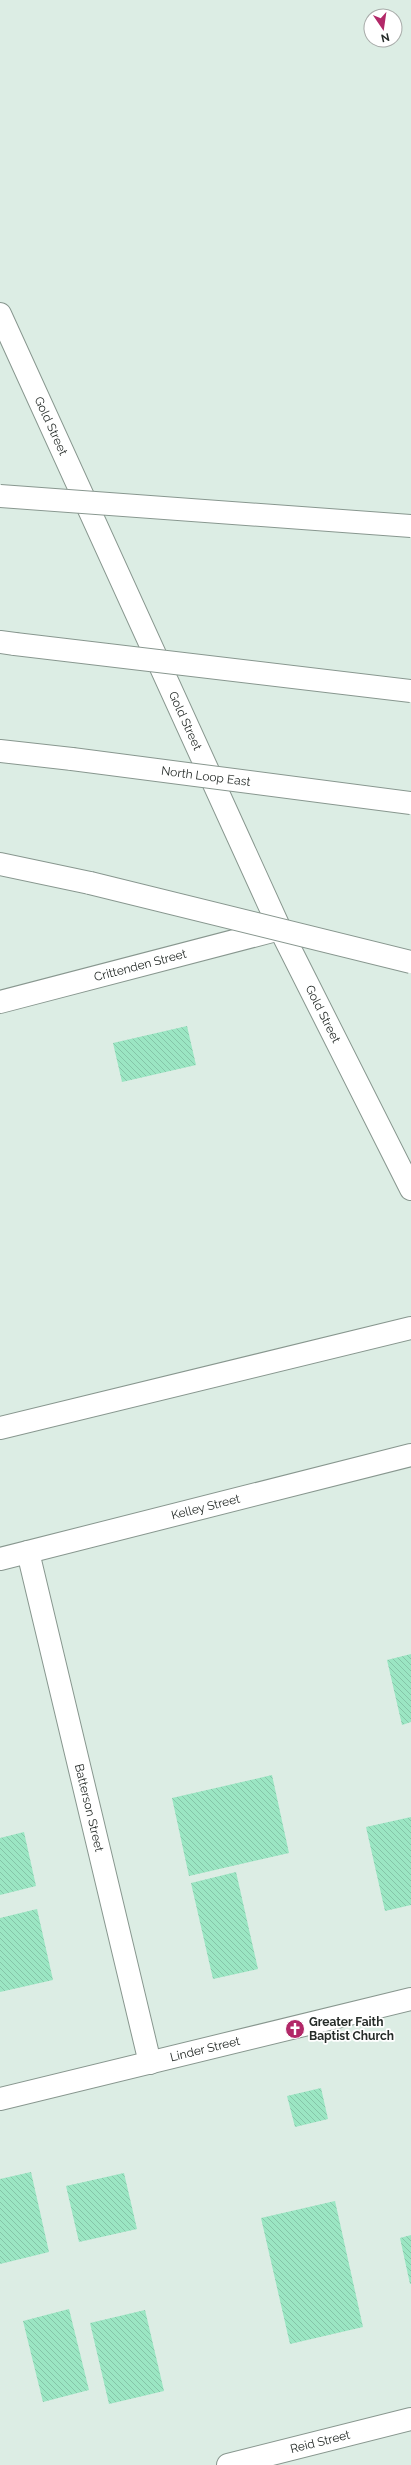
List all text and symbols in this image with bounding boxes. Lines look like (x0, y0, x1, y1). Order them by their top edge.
north arrow (363, 8, 403, 48)
text: N (380, 30, 391, 45)
street label: Gold Street (32, 394, 70, 457)
street label: Gold Street (166, 689, 205, 752)
street label: North Loop East (160, 764, 251, 789)
street label: Crittenden Street (93, 947, 188, 984)
street label: Gold Street (302, 983, 343, 1045)
street label: Kelley Street (170, 1492, 241, 1522)
street label: Batterson Street (72, 1762, 106, 1853)
place label: Greater Faith Baptist Church (309, 2015, 394, 2043)
church icon: Greater Faith Baptist Church (284, 2018, 306, 2040)
street label: Linder Street (169, 2034, 241, 2064)
street label: Reid Street (289, 2428, 352, 2456)

